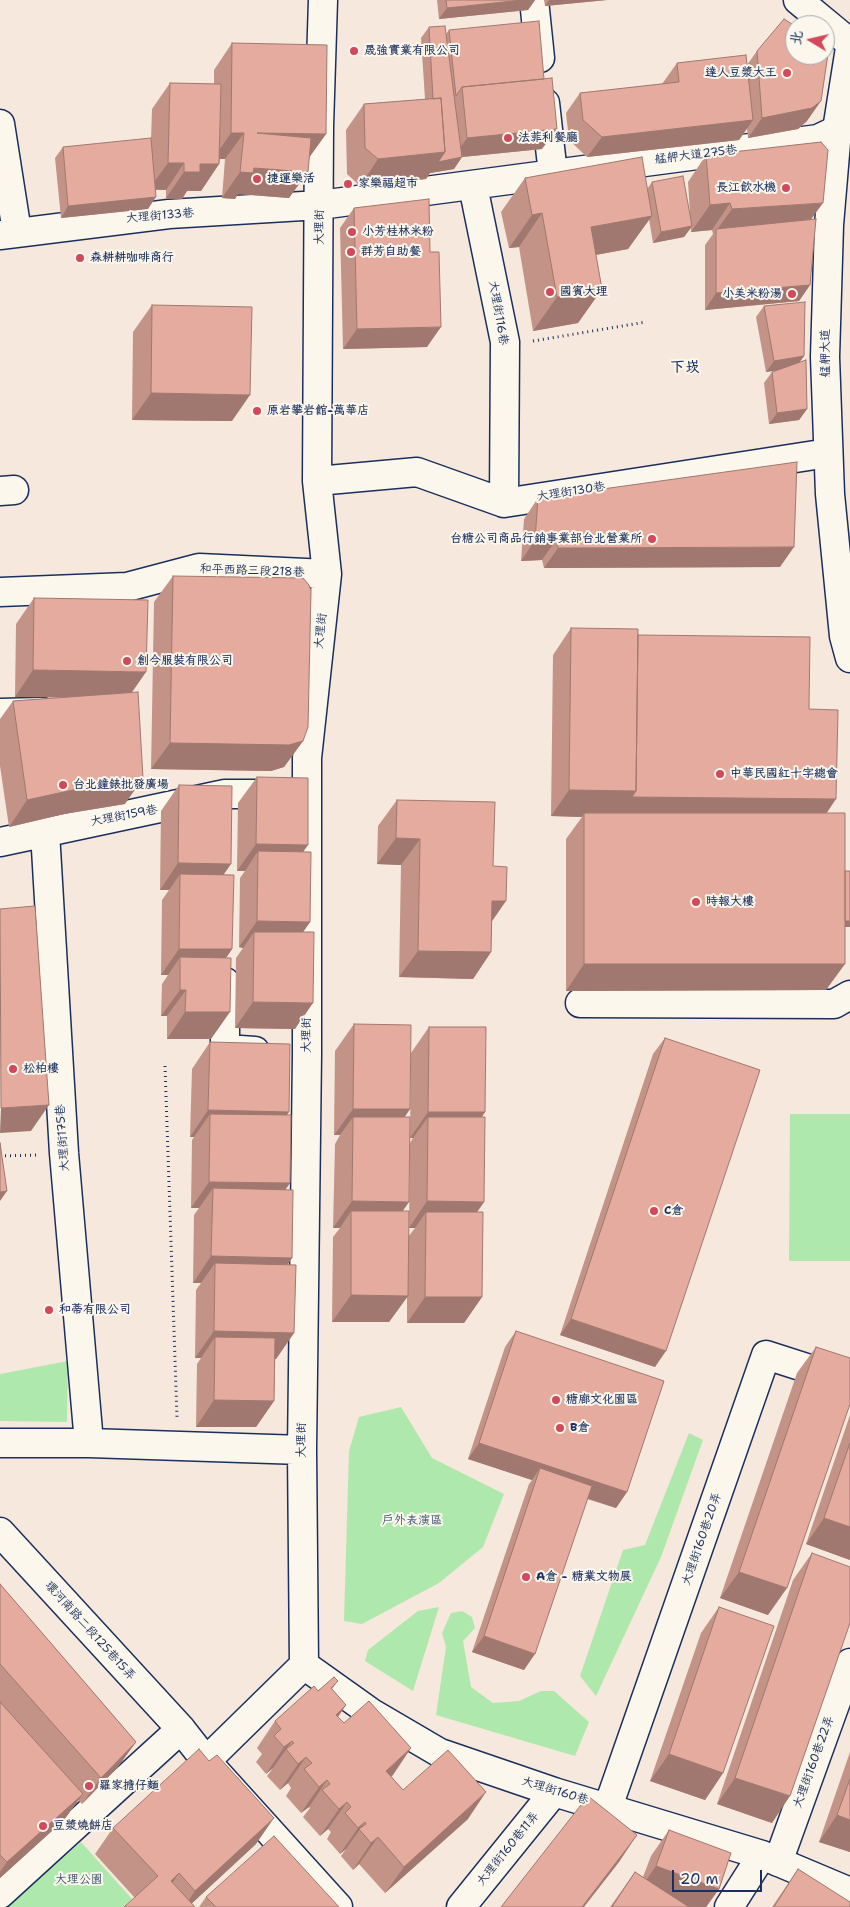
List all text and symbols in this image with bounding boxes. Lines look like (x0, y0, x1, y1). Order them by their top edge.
north arrow (785, 15, 835, 65)
text: 北 (786, 29, 806, 46)
place label: 晟強實業有限公司 (364, 44, 460, 58)
marker: 晟強實業有限公司 (348, 45, 360, 57)
place label: 達人豆漿大王 (705, 66, 777, 80)
marker: 達人豆漿大王 (781, 67, 793, 79)
place label: 法菲利餐廳 (518, 131, 578, 145)
marker: 法菲利餐廳 (502, 132, 514, 144)
street label: 艋舺大道275巷 (654, 143, 738, 167)
place label: 捷運樂活 (267, 172, 315, 186)
marker: 捷運樂活 (251, 173, 263, 185)
place label: 家樂福超市 (358, 177, 418, 191)
marker: 家樂福超市 (342, 178, 354, 190)
place label: 長江飲水機 (716, 181, 776, 195)
marker: 長江飲水機 (780, 182, 792, 194)
street label: 大理街133巷 (125, 206, 195, 226)
street label: 大理街 (313, 209, 327, 245)
place label: 小芳桂林米粉 (362, 225, 434, 239)
marker: 小芳桂林米粉 (346, 226, 358, 238)
place label: 群芳自助餐 (361, 245, 421, 259)
marker: 群芳自助餐 (345, 246, 357, 258)
place label: 森耕耕咖啡商行 (90, 251, 174, 265)
marker: 森耕耕咖啡商行 (74, 252, 86, 264)
street label: 大理街116巷 (485, 279, 511, 347)
place label: 國賓大理 (560, 285, 608, 299)
marker: 國賓大理 (544, 286, 556, 298)
place label: 小美米粉湯 (722, 287, 782, 301)
marker: 小美米粉湯 (786, 288, 798, 300)
street label: 艋舺大道 (819, 329, 833, 377)
district label: 下崁 (670, 359, 700, 377)
place label: 原岩攀岩館-萬華店 (267, 404, 369, 418)
marker: 原岩攀岩館-萬華店 (251, 405, 263, 417)
street label: 大理街130巷 (536, 479, 606, 505)
place label: 台糖公司商品行銷事業部台北營業所 (450, 532, 642, 546)
marker: 台糖公司商品行銷事業部台北營業所 (646, 533, 658, 545)
street label: 和平西路三段218巷 (199, 562, 305, 580)
street label: 大理街 (312, 612, 330, 650)
place label: 創今服裝有限公司 (137, 654, 233, 668)
marker: 創今服裝有限公司 (121, 655, 133, 667)
place label: 中華民國紅十字總會 (730, 767, 838, 781)
marker: 中華民國紅十字總會 (714, 768, 726, 780)
place label: 台北鐘錶批發廣場 (73, 778, 169, 792)
marker: 台北鐘錶批發廣場 (57, 779, 69, 791)
street label: 大理街159巷 (89, 802, 159, 830)
place label: 時報大樓 (706, 895, 754, 909)
marker: 時報大樓 (690, 896, 702, 908)
street label: 大理街 (300, 1017, 314, 1053)
place label: 松柏樓 (23, 1062, 59, 1076)
marker: 松柏樓 (7, 1063, 19, 1075)
street label: 大理街175巷 (53, 1104, 73, 1172)
place label: C倉 (664, 1204, 683, 1218)
marker: C倉 (648, 1205, 660, 1217)
place label: 和蒂有限公司 (59, 1303, 131, 1317)
marker: 和蒂有限公司 (43, 1304, 55, 1316)
place label: 糖廍文化園區 (566, 1393, 638, 1407)
marker: 糖廍文化園區 (550, 1394, 562, 1406)
place label: B倉 (570, 1421, 589, 1435)
street label: 大理街 (295, 1422, 309, 1458)
marker: B倉 (554, 1422, 566, 1434)
street label: 大理街160巷20弄 (679, 1491, 725, 1587)
park label: 戶外表演區 (382, 1514, 442, 1528)
place label: A倉 - 糖業文物展 (536, 1570, 632, 1584)
marker: A倉 - 糖業文物展 (520, 1571, 532, 1583)
street label: 環河南路二段125巷15弄 (42, 1579, 138, 1683)
street label: 大理街160巷22弄 (791, 1714, 837, 1810)
street label: 大理街160巷 (520, 1774, 590, 1808)
place label: 羅家擔仔麵 (99, 1779, 159, 1793)
marker: 羅家擔仔麵 (83, 1780, 95, 1792)
street label: 大理街160巷11弄 (474, 1809, 542, 1889)
place label: 豆漿燒餅店 (53, 1819, 113, 1833)
marker: 豆漿燒餅店 (37, 1820, 49, 1832)
scale bar (675, 1860, 765, 1892)
text: 20 m (680, 1869, 719, 1889)
park label: 大理公園 (55, 1873, 103, 1887)

